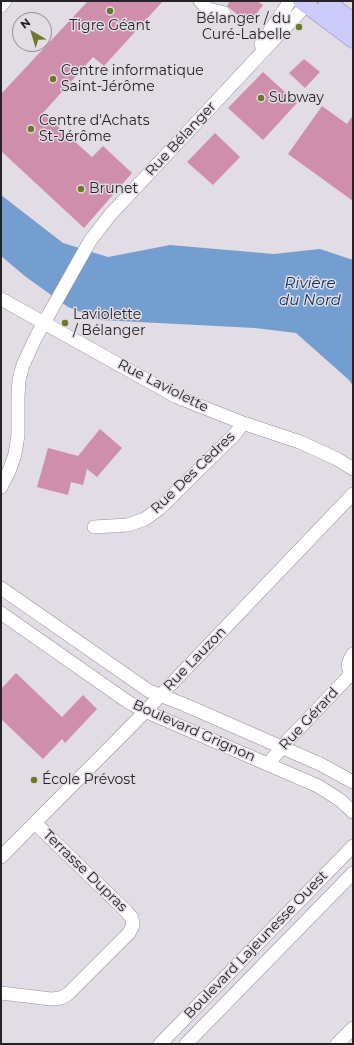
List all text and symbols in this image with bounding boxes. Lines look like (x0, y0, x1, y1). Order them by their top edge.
marker: Tigre Géant (105, 6, 115, 16)
place label: Bélanger / du Curé-Labelle (196, 11, 291, 44)
north arrow (12, 12, 52, 52)
text: N (17, 15, 33, 32)
place label: Tigre Géant (69, 18, 151, 34)
marker: Bélanger / du Curé-Labelle (294, 22, 304, 32)
place label: Centre informatique Saint-Jérôme (61, 63, 204, 96)
marker: Centre informatique Saint-Jérôme (48, 74, 58, 84)
place label: Subway (269, 90, 324, 106)
marker: Subway (256, 93, 266, 103)
street label: Rue Bélanger (142, 98, 220, 180)
place label: Centre d'Achats St-Jérôme (39, 113, 149, 146)
marker: Centre d'Achats St-Jérôme (26, 124, 36, 134)
place label: Brunet (89, 181, 138, 197)
marker: Brunet (76, 184, 86, 194)
water label: Rivière du Nord (279, 275, 341, 310)
place label: Laviolette / Bélanger (73, 307, 146, 340)
marker: Laviolette / Bélanger (60, 318, 70, 328)
street label: Rue Laviolette (115, 356, 211, 416)
street label: Rue Des Cèdres (147, 429, 239, 517)
street label: Rue Lauzon (160, 623, 230, 695)
street label: Rue Gérard (276, 684, 342, 754)
street label: Boulevard Grignon (130, 696, 258, 766)
place label: École Prévost (42, 772, 136, 788)
marker: École Prévost (29, 775, 39, 785)
street label: Terrasse Dupras (39, 826, 131, 916)
street label: Boulevard Lajeunesse Ouest (181, 868, 331, 1022)

